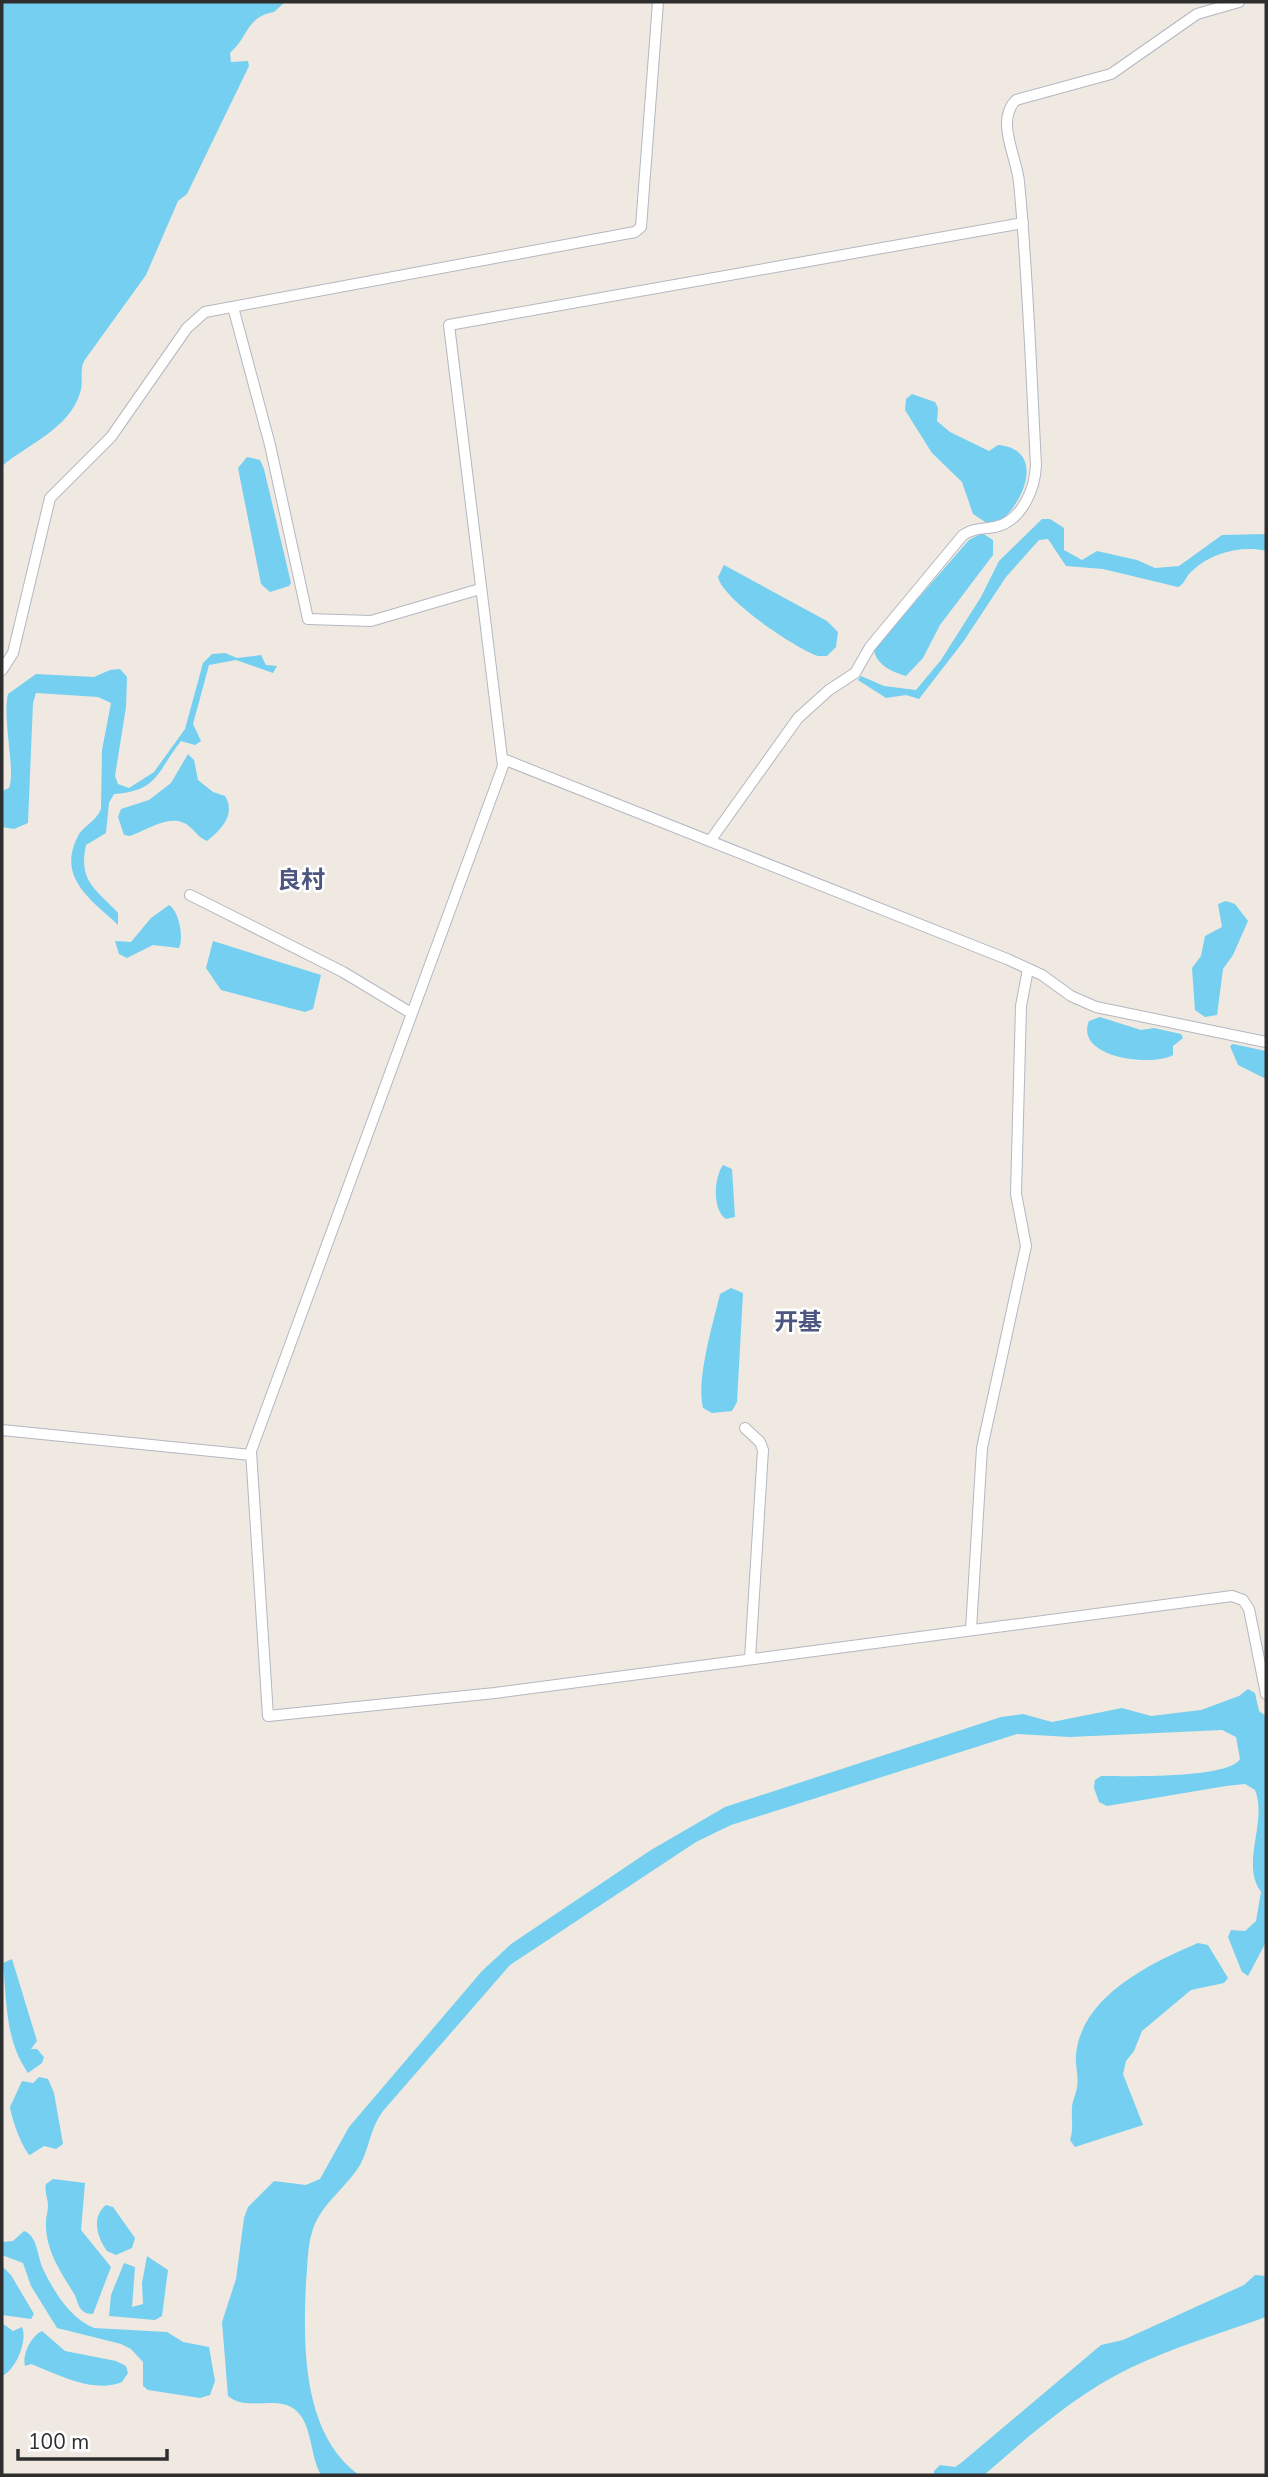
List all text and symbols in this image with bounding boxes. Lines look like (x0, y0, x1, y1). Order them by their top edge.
district label: 良村 (277, 864, 325, 896)
district label: 开基 (774, 1306, 822, 1338)
scale bar (18, 2418, 166, 2462)
text: 100 m (28, 2428, 89, 2456)

